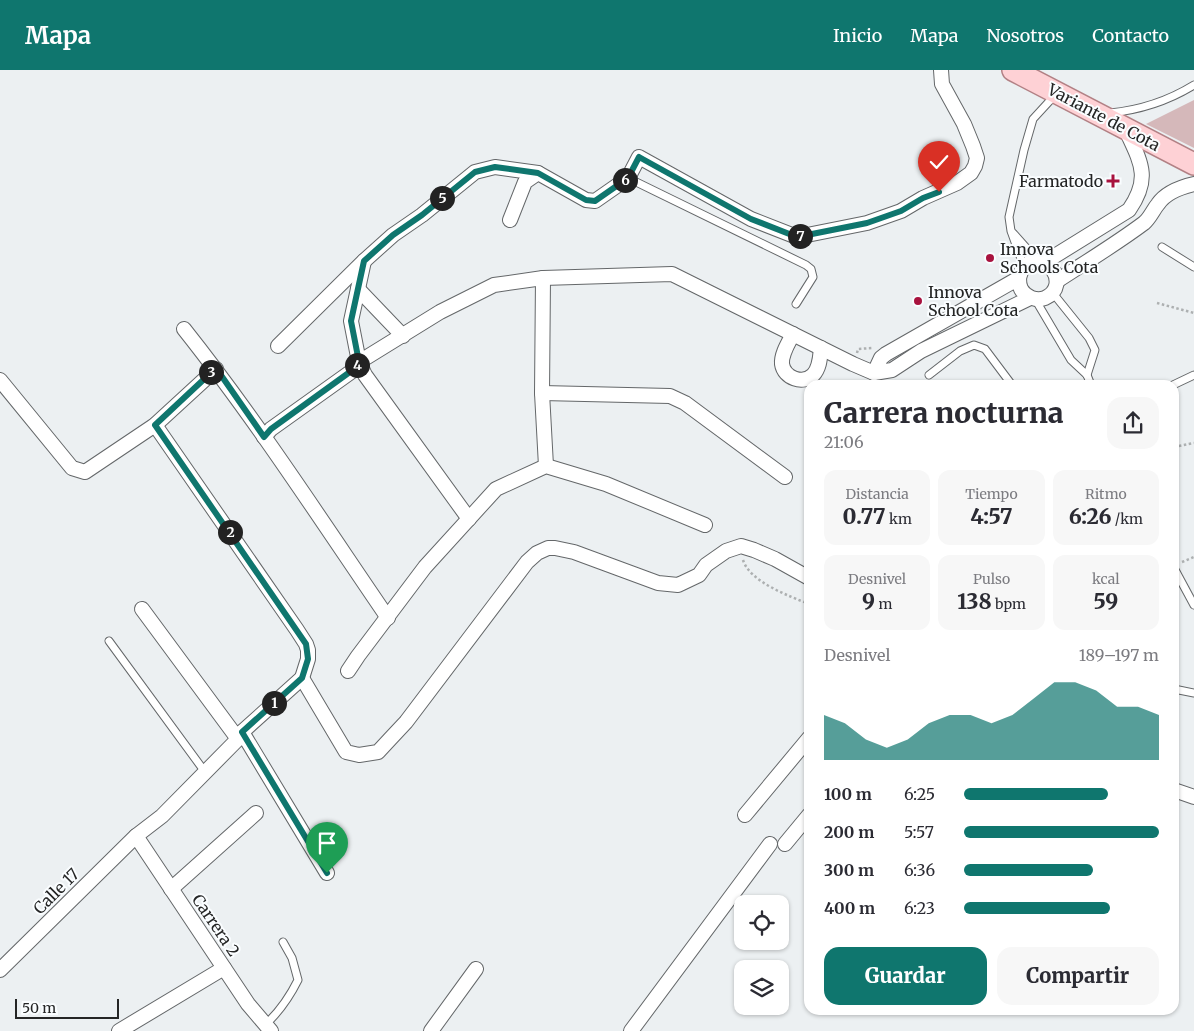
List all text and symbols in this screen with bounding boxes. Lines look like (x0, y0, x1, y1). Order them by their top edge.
text: Mapa (25, 20, 91, 51)
text: Inicio (833, 24, 882, 47)
text: Mapa (910, 24, 959, 47)
text: Nosotros (987, 24, 1064, 47)
text: Contacto (1092, 24, 1169, 47)
street label: Variante de Cota (1044, 79, 1164, 155)
pin (918, 141, 960, 192)
icon: check (925, 148, 953, 176)
pin: 6 (612, 168, 638, 192)
text: 6 (621, 171, 630, 189)
place label: Farmatodo (1019, 171, 1103, 191)
marker: Farmatodo (1107, 175, 1119, 187)
pin: 5 (430, 186, 454, 210)
text: 5 (438, 189, 447, 207)
pin: 7 (788, 224, 812, 248)
text: 7 (796, 227, 805, 245)
place label: Innova Schools Cota (1000, 239, 1099, 277)
marker: Innova Schools Cota (984, 252, 996, 264)
place label: Innova School Cota (928, 282, 1019, 320)
marker: Innova School Cota (912, 295, 924, 307)
pin: 4 (344, 352, 370, 378)
text: 4 (353, 356, 362, 374)
pin: 3 (198, 360, 224, 384)
text: 3 (207, 363, 216, 381)
text: Carrera nocturna (824, 395, 1064, 431)
button: share (1107, 397, 1159, 449)
text: 21:06 (824, 432, 864, 452)
text: Distancia (846, 485, 909, 503)
text: Tiempo (965, 485, 1018, 503)
text: Ritmo (1085, 485, 1127, 503)
text: 0.77 (843, 503, 886, 530)
text: 4:57 (970, 503, 1013, 530)
text: 6:26 (1069, 503, 1112, 530)
text: km (886, 510, 912, 528)
text: /km (1112, 510, 1143, 528)
pin: 2 (218, 520, 242, 544)
text: 2 (226, 523, 235, 541)
text: Desnivel (848, 570, 906, 588)
text: Pulso (973, 570, 1010, 588)
text: kcal (1092, 570, 1120, 588)
text: 9 (862, 588, 875, 615)
text: 138 (957, 588, 992, 615)
text: 59 (1093, 588, 1118, 615)
text: m (875, 595, 892, 613)
text: bpm (992, 595, 1026, 613)
text: Desnivel (824, 645, 890, 665)
text: 189–197 m (1079, 645, 1159, 665)
pin: 1 (262, 690, 286, 716)
text: 1 (271, 694, 278, 712)
text: 100 m (824, 784, 872, 804)
text: 6:25 (904, 784, 935, 804)
pin (306, 822, 348, 873)
text: 200 m (824, 822, 874, 842)
text: 5:57 (904, 822, 934, 842)
icon: arrive (313, 829, 341, 857)
text: 300 m (824, 860, 874, 880)
text: 6:36 (904, 860, 935, 880)
street label: Calle 17 (29, 864, 83, 918)
street label: Carrera 2 (188, 890, 244, 960)
map controls (734, 895, 789, 1015)
button: locate (734, 895, 789, 950)
text: 400 m (824, 898, 875, 918)
text: 6:23 (904, 898, 935, 918)
button: Guardar (824, 947, 987, 1005)
button: Compartir (997, 947, 1159, 1005)
button: layers (734, 960, 789, 1015)
scale bar (15, 996, 119, 1019)
text: 50 m (22, 999, 56, 1017)

